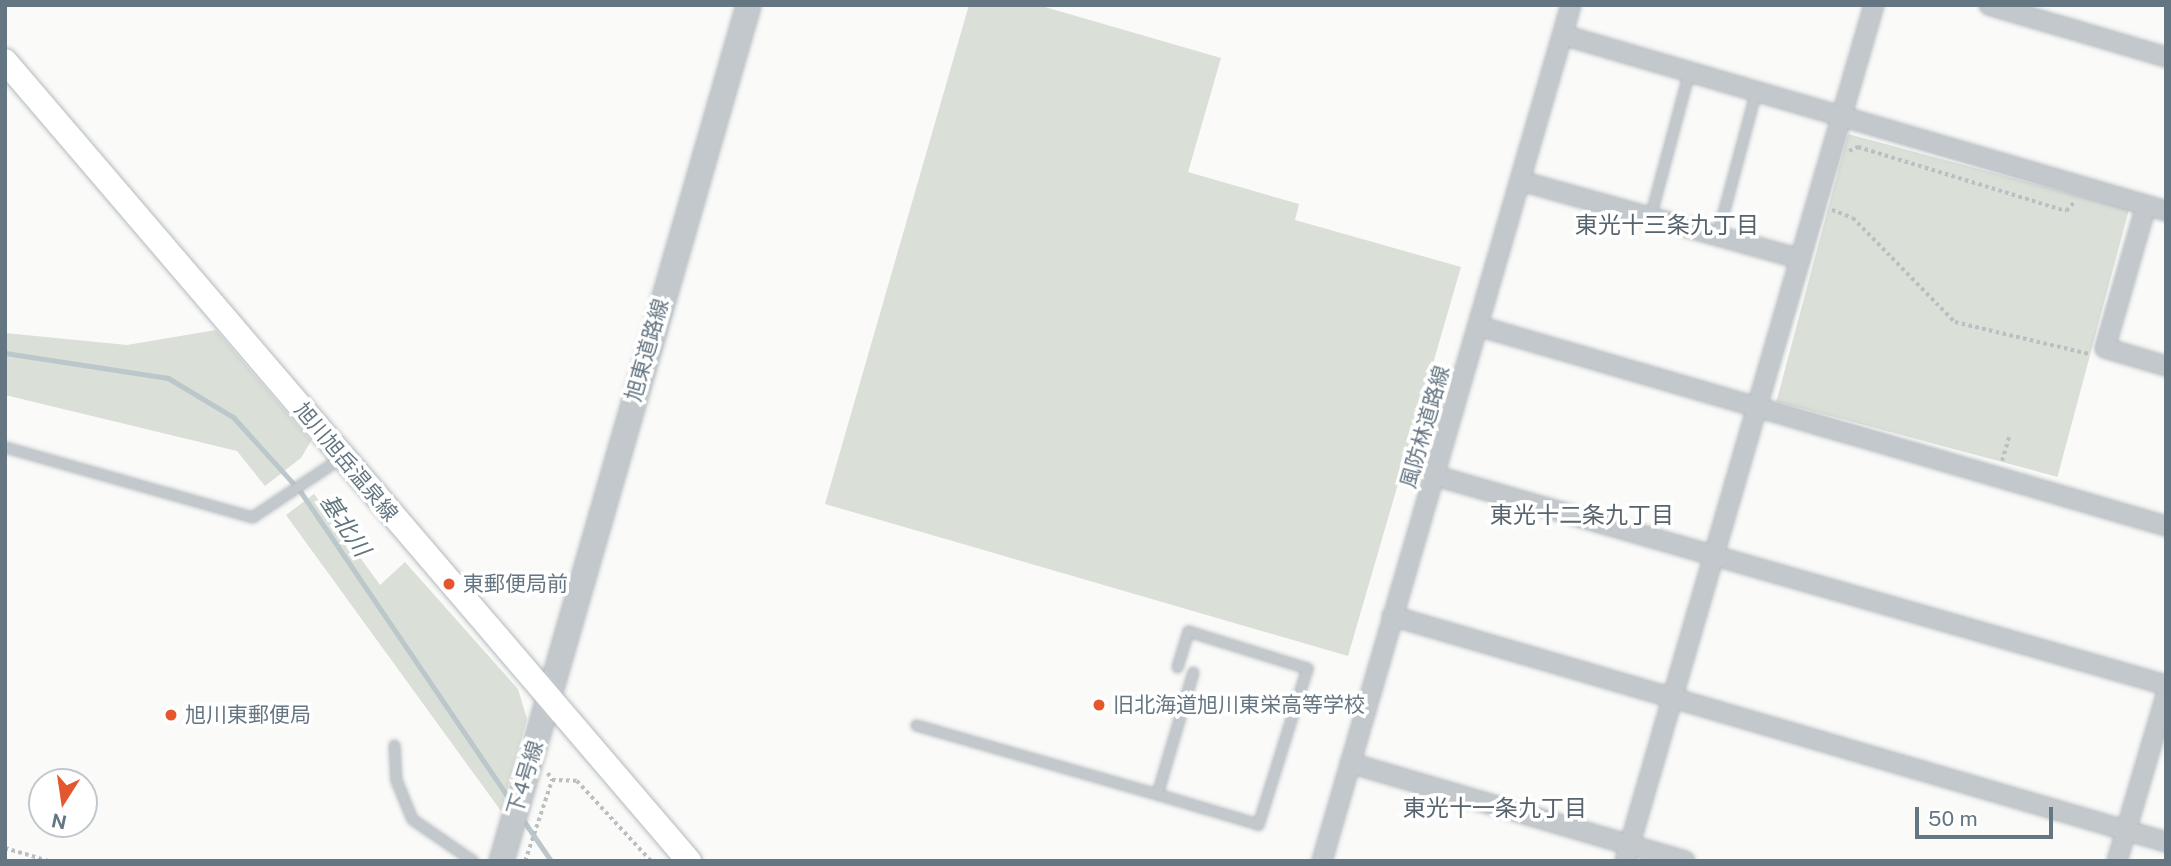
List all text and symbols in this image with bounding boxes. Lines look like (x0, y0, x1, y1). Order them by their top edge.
district label: 東光十三条九丁目 (1575, 211, 1759, 239)
street label: 旭東道路線 (620, 296, 674, 404)
street label: 風防林道路線 (1396, 363, 1454, 491)
street label: 旭川旭岳温泉線 (289, 398, 403, 526)
water label: 基北川 (314, 489, 376, 561)
district label: 東光十二条九丁目 (1490, 501, 1674, 529)
place label: 東郵便局前 (463, 571, 568, 597)
marker: 東郵便局前 (441, 576, 457, 592)
place label: 旧北海道旭川東栄高等学校 (1113, 692, 1365, 718)
marker: 旧北海道旭川東栄高等学校 (1091, 697, 1107, 713)
place label: 旭川東郵便局 (185, 702, 311, 728)
marker: 旭川東郵便局 (163, 707, 179, 723)
street label: 下4号線 (502, 738, 548, 818)
north arrow (28, 768, 98, 838)
scale bar (1919, 792, 2057, 836)
district label: 東光十一条九丁目 (1403, 794, 1587, 822)
text: 50 m (1928, 806, 1978, 831)
text: N (50, 809, 69, 834)

